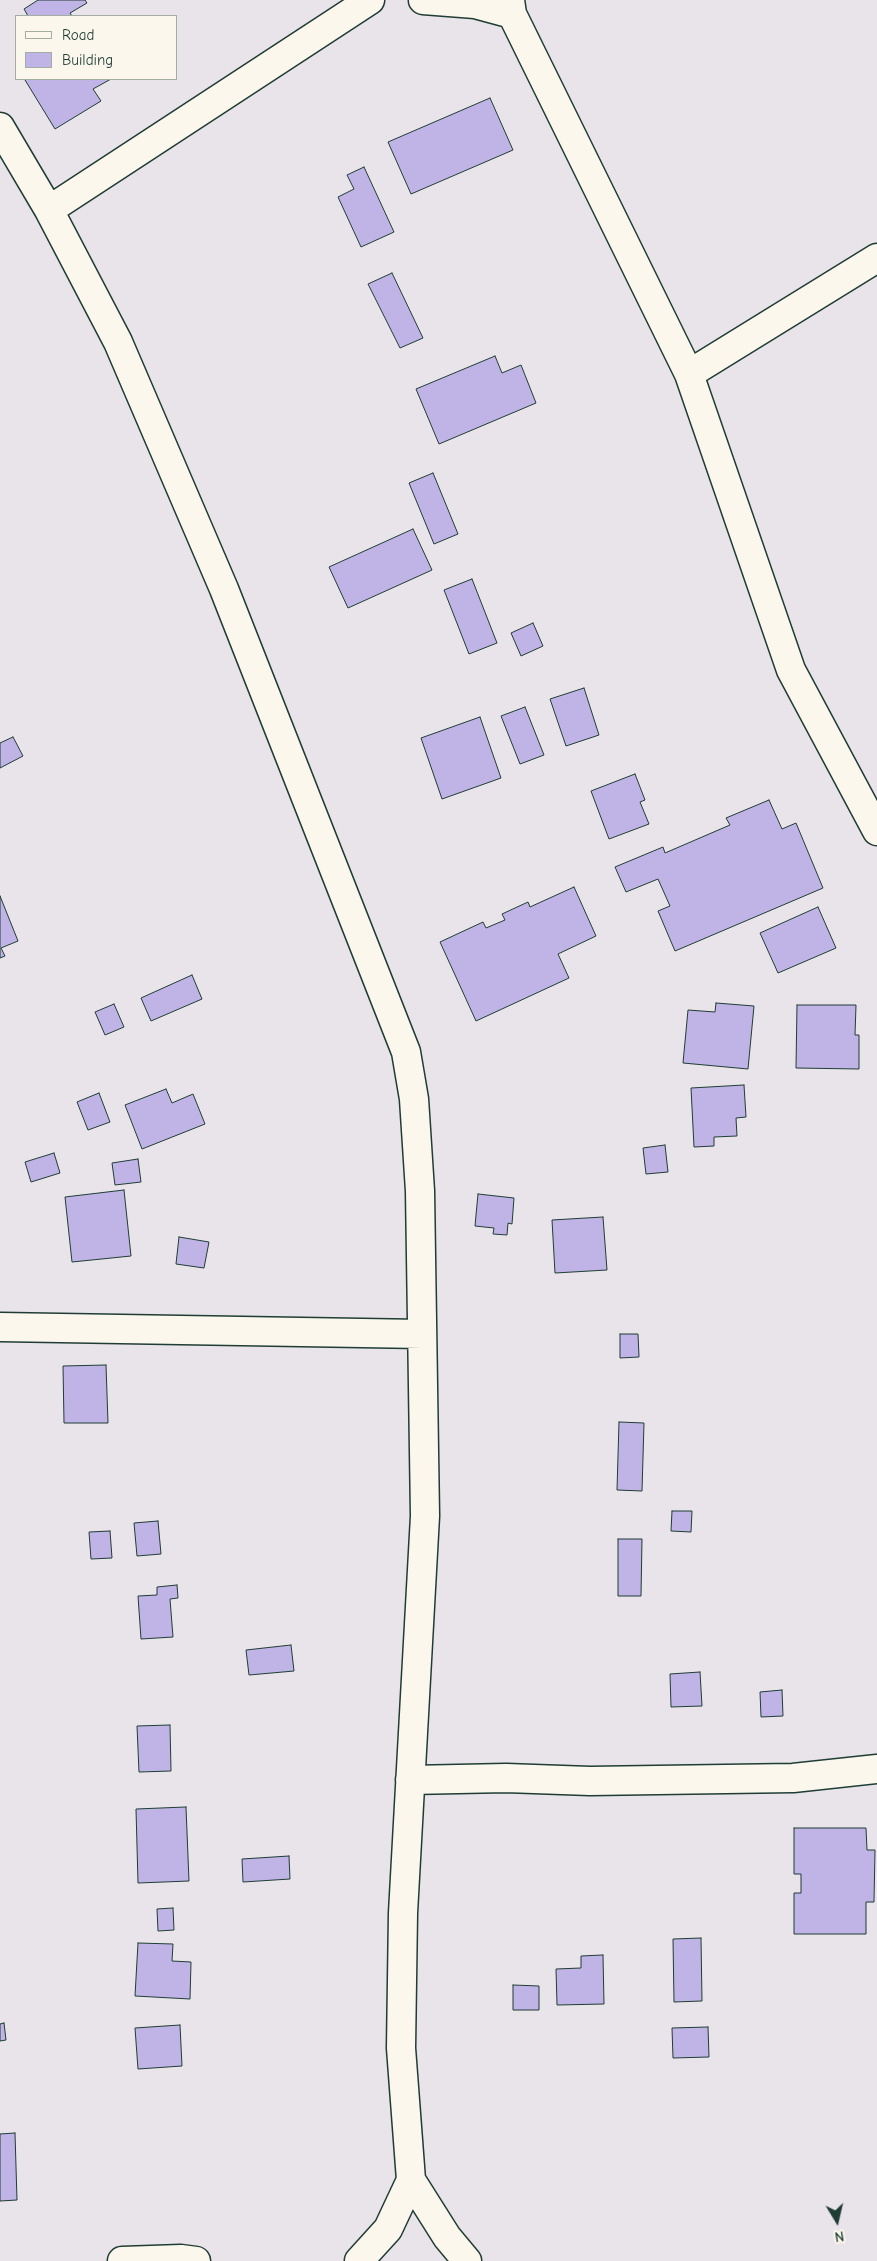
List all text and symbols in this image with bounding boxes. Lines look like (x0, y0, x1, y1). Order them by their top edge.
legend (15, 15, 178, 80)
text: Road (62, 26, 94, 44)
text: Building (62, 51, 113, 69)
north arrow (812, 2196, 862, 2246)
text: N (834, 2227, 845, 2245)

